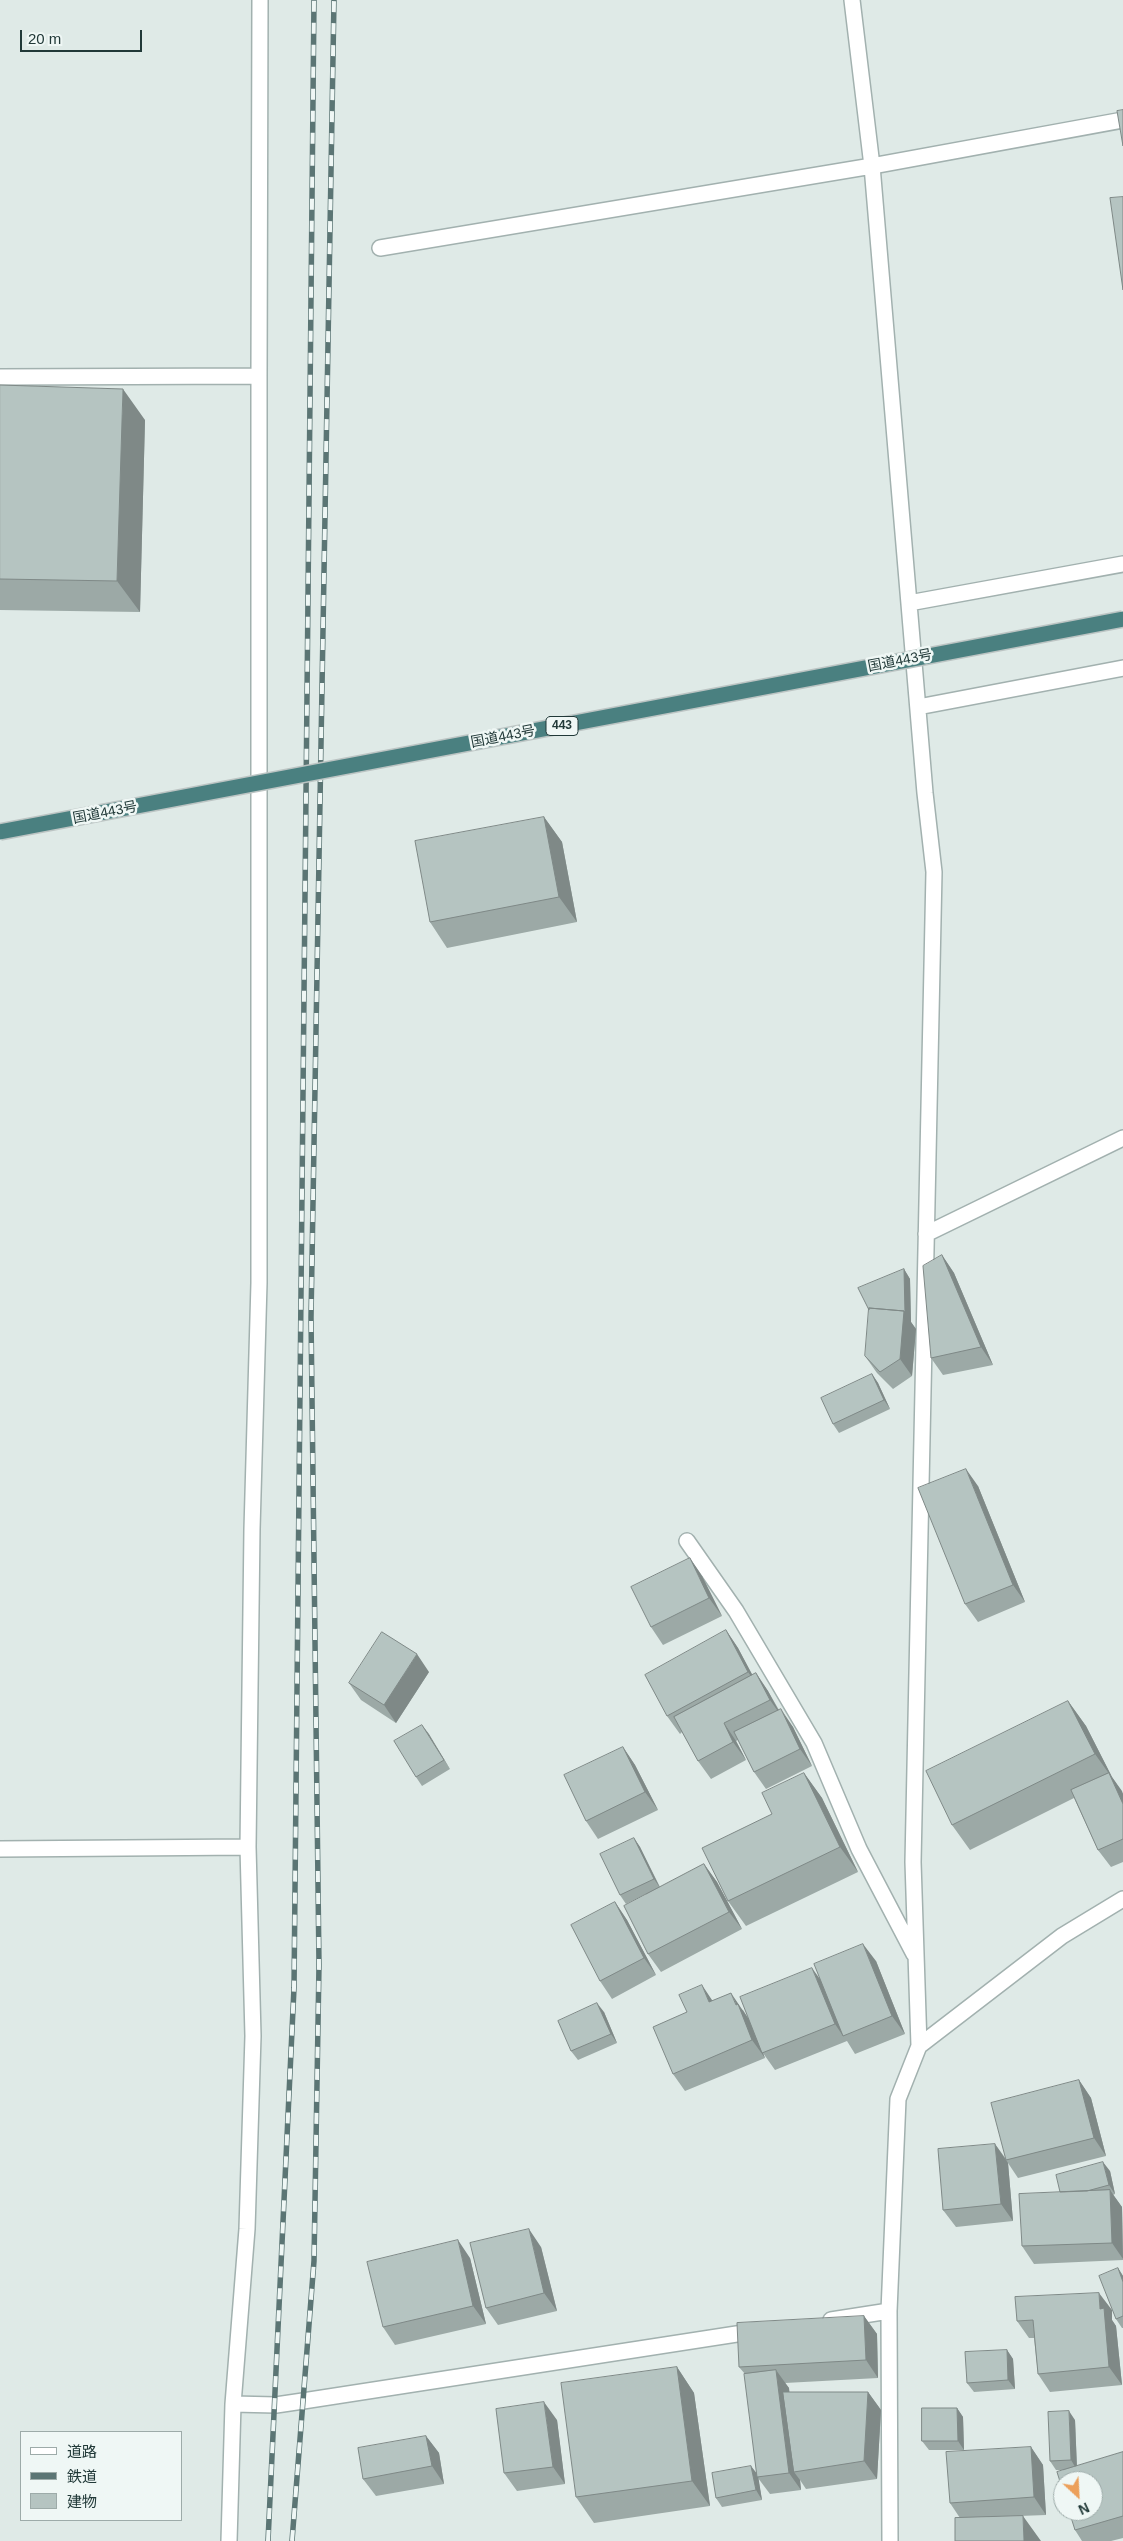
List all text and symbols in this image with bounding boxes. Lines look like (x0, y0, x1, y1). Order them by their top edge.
scale bar (22, 20, 145, 52)
text: 20 m (28, 30, 61, 47)
street label: 国道443号 (866, 647, 934, 675)
road number: 443 (546, 716, 578, 736)
street label: 国道443号 (469, 723, 537, 751)
street label: 国道443号 (71, 799, 139, 827)
legend (20, 2431, 182, 2521)
text: 道路 (67, 2443, 97, 2460)
text: 鉄道 (67, 2468, 97, 2485)
north arrow (1053, 2471, 1103, 2521)
text: 建物 (67, 2493, 97, 2510)
text: N (1076, 2499, 1092, 2518)

